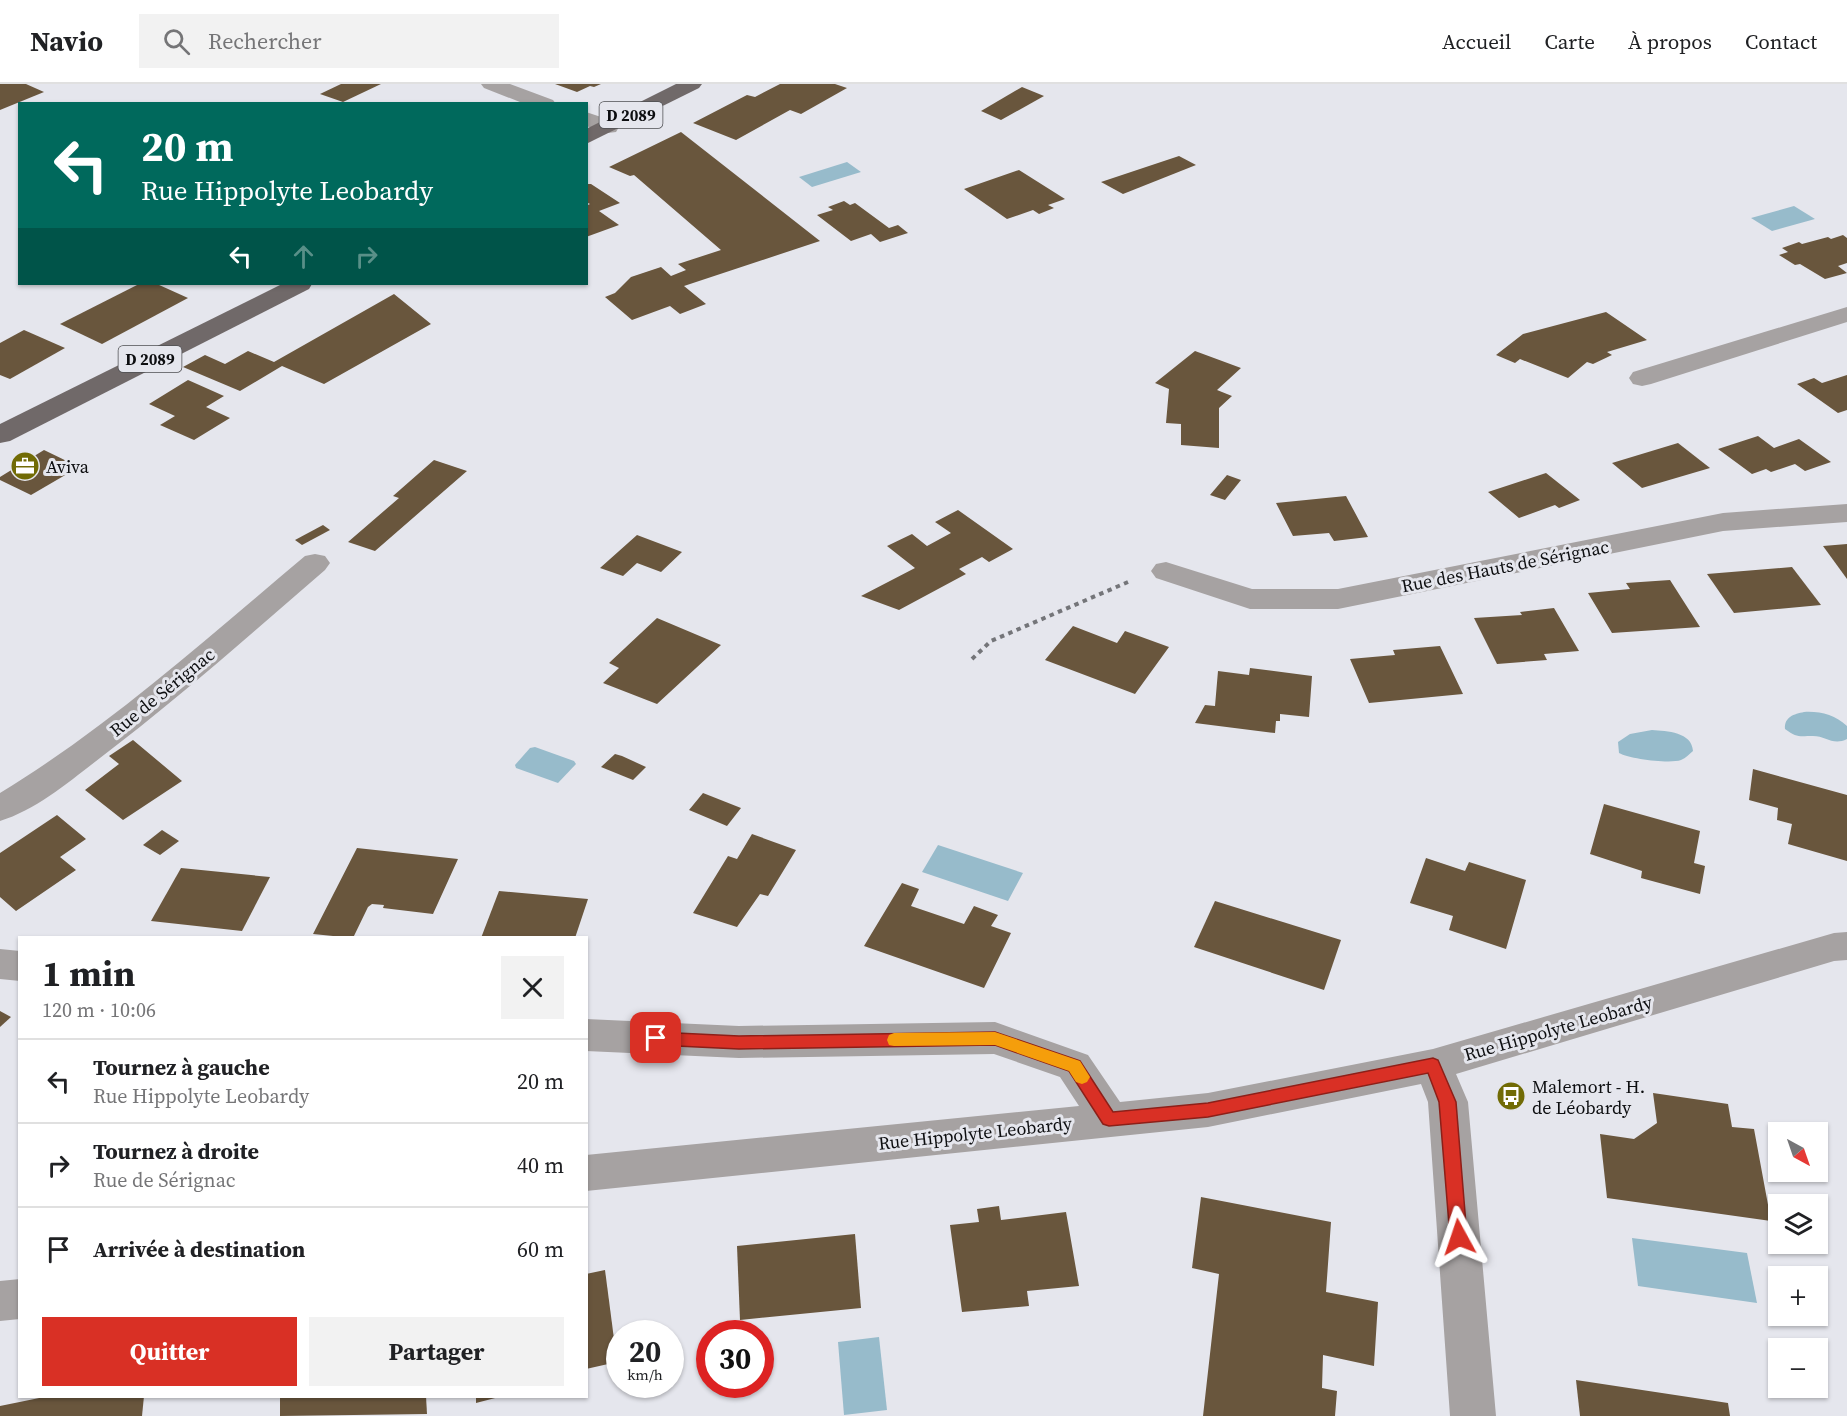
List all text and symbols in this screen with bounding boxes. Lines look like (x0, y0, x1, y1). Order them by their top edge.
search box (139, 14, 559, 68)
text: Navio (30, 22, 103, 60)
icon: search (160, 25, 193, 58)
text: Rechercher (208, 26, 322, 56)
text: Accueil (1442, 27, 1511, 56)
text: Carte (1544, 27, 1595, 56)
text: À propos (1628, 27, 1712, 56)
text: Contact (1745, 27, 1817, 56)
road number: D 2089 (600, 102, 662, 128)
text: 20 m (141, 117, 234, 175)
icon: left (42, 126, 120, 204)
text: Rue Hippolyte Leobardy (141, 172, 433, 209)
icon: left (224, 240, 257, 273)
icon: ahead (287, 240, 320, 273)
icon: right (350, 240, 383, 273)
road number: D 2089 (118, 346, 182, 372)
office icon: Aviva (9, 450, 41, 482)
place label: Aviva (46, 454, 90, 479)
street label: Rue des Hauts de Sérignac (1399, 534, 1611, 598)
street label: Rue de Sérignac (104, 642, 220, 742)
text: 1 min (42, 949, 135, 998)
button: close (501, 956, 564, 1019)
street label: Rue Hippolyte Leobardy (1461, 989, 1656, 1067)
text: 120 m · 10:06 (42, 996, 156, 1024)
pin (630, 1012, 681, 1063)
icon: arrive (639, 1021, 672, 1054)
text: Tournez à gauche (93, 1052, 270, 1082)
icon: left (42, 1065, 75, 1098)
text: 20 m (517, 1066, 564, 1096)
place label: Malemort - H. de Léobardy (1532, 1074, 1645, 1120)
bus stop icon: Malemort - H. de Léobardy (1495, 1080, 1527, 1112)
text: Rue Hippolyte Leobardy (93, 1082, 309, 1110)
street label: Rue Hippolyte Leobardy (877, 1110, 1074, 1156)
north arrow (1768, 1122, 1828, 1182)
map controls (1768, 1122, 1828, 1398)
text: Tournez à droite (93, 1136, 259, 1166)
icon: right (42, 1149, 75, 1182)
text: 40 m (517, 1150, 564, 1180)
text: Rue de Sérignac (93, 1166, 236, 1194)
button: layers (1768, 1194, 1828, 1254)
position arrow (1427, 1205, 1491, 1269)
icon: arrive (42, 1233, 75, 1266)
text: Arrivée à destination (93, 1234, 305, 1264)
text: 60 m (517, 1234, 564, 1264)
button: + (1768, 1266, 1828, 1326)
button: Quitter (42, 1317, 297, 1386)
button: Partager (309, 1317, 564, 1386)
speed limit sign: 30 (696, 1320, 774, 1398)
text: 20 (629, 1331, 661, 1372)
button: − (1768, 1338, 1828, 1398)
text: km/h (627, 1364, 663, 1385)

